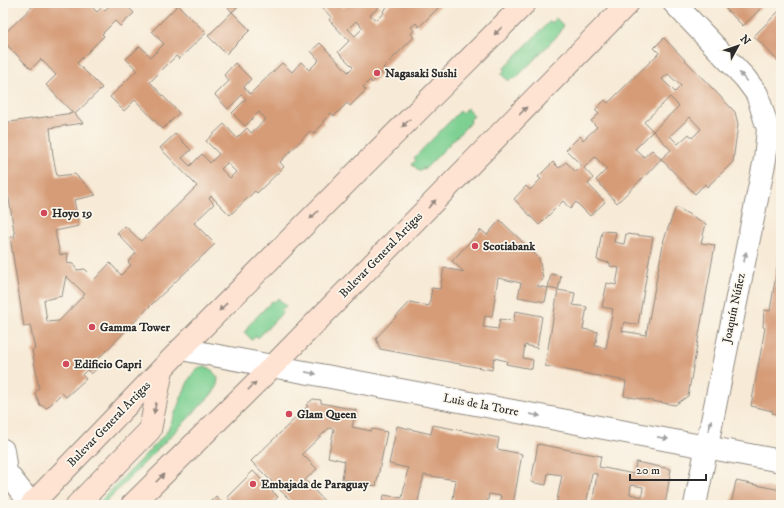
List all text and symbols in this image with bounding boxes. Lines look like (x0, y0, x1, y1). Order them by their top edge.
one-way arrow (493, 26, 503, 36)
north arrow (718, 26, 758, 66)
text: N (737, 32, 753, 48)
place label: Nagasaki Sushi (385, 66, 457, 81)
marker: Nagasaki Sushi (372, 68, 382, 78)
one-way arrow (739, 72, 748, 82)
one-way arrow (518, 106, 527, 116)
one-way arrow (401, 118, 411, 128)
one-way arrow (427, 199, 436, 209)
place label: Hoyo 19 (52, 206, 92, 221)
marker: Hoyo 19 (39, 208, 49, 218)
street label: Bulevar General Artigas (336, 209, 426, 301)
one-way arrow (309, 210, 319, 220)
place label: Scotiabank (483, 239, 536, 254)
marker: Scotiabank (470, 241, 480, 251)
one-way arrow (742, 251, 748, 263)
street label: Joaquín Núñez (719, 272, 749, 345)
one-way arrow (218, 302, 228, 312)
place label: Gamma Tower (100, 320, 170, 335)
marker: Gamma Tower (87, 322, 97, 332)
place label: Edificio Capri (74, 357, 142, 372)
marker: Edificio Capri (61, 359, 71, 369)
one-way arrow (305, 370, 317, 376)
street label: Bulevar General Artigas (64, 378, 154, 470)
one-way arrow (247, 381, 257, 391)
street label: Luis de la Torre (442, 390, 520, 420)
one-way arrow (151, 402, 157, 414)
place label: Glam Queen (297, 407, 357, 422)
marker: Glam Queen (284, 409, 294, 419)
one-way arrow (529, 412, 541, 418)
one-way arrow (708, 419, 714, 432)
one-way arrow (657, 436, 669, 442)
scale bar (630, 456, 706, 482)
text: 20 m (636, 463, 660, 478)
one-way arrow (155, 473, 165, 482)
place label: Embajada de Paraguay (261, 477, 369, 492)
marker: Embajada de Paraguay (248, 479, 258, 489)

